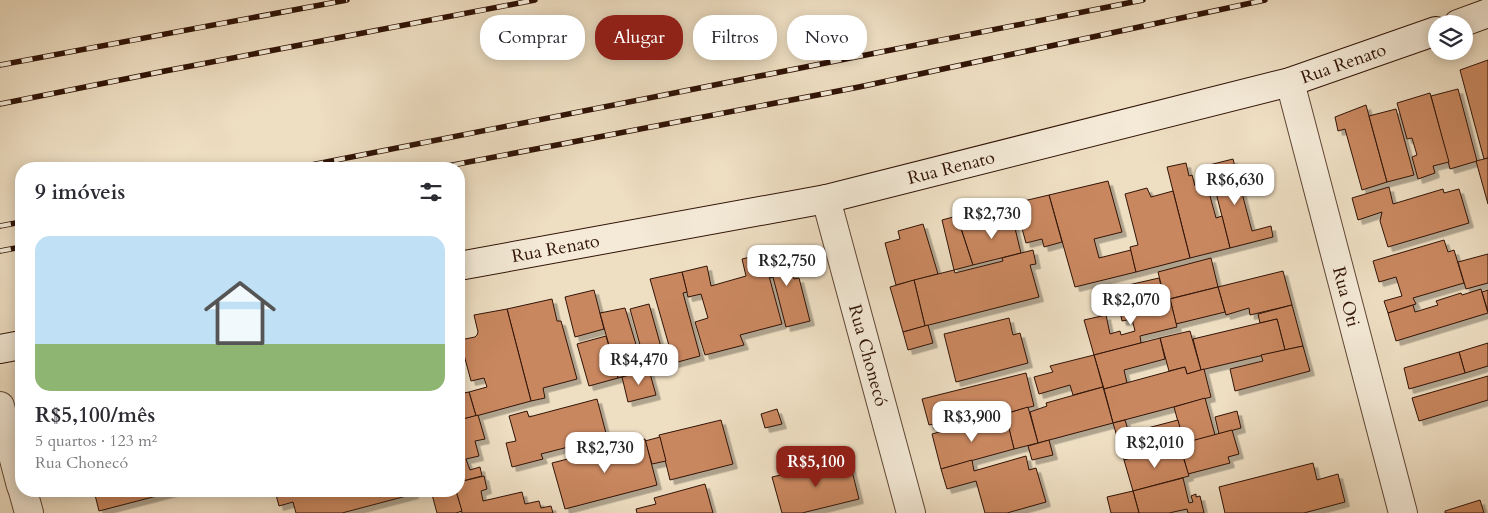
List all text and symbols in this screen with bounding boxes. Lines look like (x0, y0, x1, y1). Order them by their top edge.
chip: Comprar (480, 15, 585, 60)
chip: Alugar (595, 15, 683, 60)
chip: Filtros (693, 15, 777, 60)
chip: Novo (787, 15, 867, 60)
map controls (1428, 15, 1473, 60)
button: layers (1428, 15, 1473, 60)
street label: Rua Renato (1297, 37, 1390, 90)
street label: Rua Renato (905, 144, 998, 190)
pin: R$6,630 (1189, 164, 1281, 206)
text: R$6,630 (1206, 169, 1264, 191)
text: 9 imóveis (35, 178, 125, 207)
icon: filters (417, 178, 445, 206)
pin: R$2,730 (946, 198, 1038, 240)
text: R$2,730 (963, 203, 1021, 225)
street label: Rua Renato (509, 228, 602, 269)
pin: R$2,750 (741, 244, 833, 287)
text: R$2,750 (758, 250, 816, 272)
street label: Rua Oti (1326, 264, 1366, 330)
icon: home (195, 268, 285, 358)
pin: R$2,070 (1085, 284, 1177, 326)
text: R$2,070 (1102, 289, 1160, 311)
street label: Rua Chonecó (843, 302, 894, 409)
pin: R$4,470 (593, 344, 685, 386)
text: R$4,470 (610, 349, 668, 371)
pin: R$3,900 (926, 400, 1018, 443)
text: R$5,100/mês (35, 401, 155, 430)
text: R$3,900 (943, 406, 1001, 428)
pin: R$2,010 (1109, 426, 1201, 469)
text: 5 quartos · 123 m² (35, 430, 157, 452)
pin: R$2,730 (559, 432, 651, 474)
text: R$2,010 (1126, 432, 1184, 454)
text: R$2,730 (576, 437, 634, 459)
pin: R$5,100 (770, 446, 862, 488)
text: R$5,100 (787, 451, 845, 473)
text: Rua Chonecó (35, 452, 128, 474)

